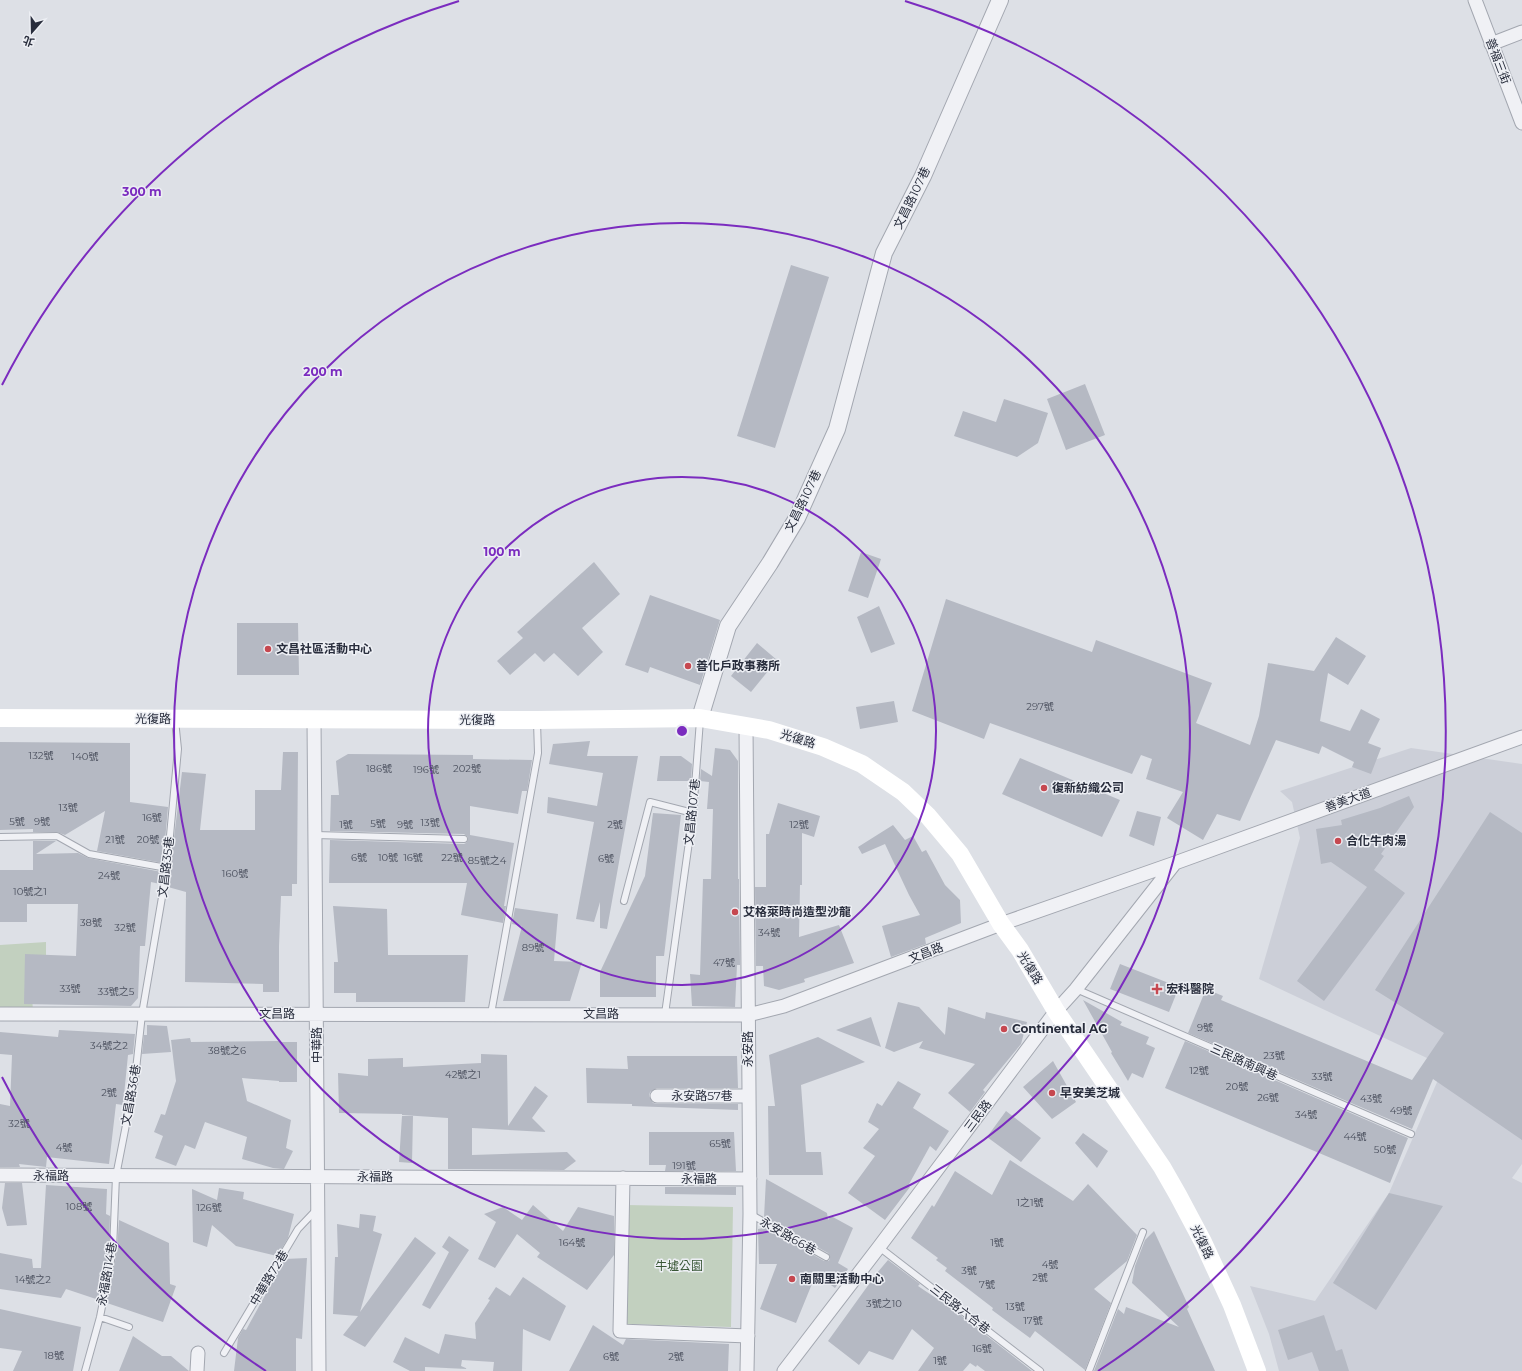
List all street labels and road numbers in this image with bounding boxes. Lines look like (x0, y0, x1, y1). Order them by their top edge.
street label: 善福三街 (1483, 36, 1514, 86)
street label: 文昌路107巷 (890, 164, 933, 231)
street label: 文昌路107巷 (781, 467, 824, 534)
street label: 光復路 (135, 711, 171, 726)
street label: 光復路 (459, 712, 495, 727)
street label: 光復路 (779, 726, 818, 751)
street label: 文昌路107巷 (681, 778, 702, 846)
street label: 善美大道 (1323, 784, 1373, 815)
street label: 文昌路35巷 (154, 836, 177, 898)
street label: 文昌路 (906, 939, 945, 966)
street label: 光復路 (1015, 948, 1046, 987)
street label: 文昌路 (259, 1006, 295, 1021)
street label: 文昌路 (583, 1006, 619, 1021)
street label: 中華路 (309, 1027, 324, 1063)
street label: 永安路 (740, 1031, 755, 1067)
street label: 三民路南興巷 (1208, 1040, 1280, 1083)
street label: 文昌路36巷 (118, 1063, 143, 1127)
street label: 永安路57巷 (671, 1088, 733, 1103)
street label: 三民路 (961, 1097, 994, 1135)
street label: 永福路 (33, 1168, 69, 1183)
street label: 永福路 (357, 1169, 393, 1184)
street label: 永福路 (681, 1171, 717, 1186)
street label: 永安路66巷 (757, 1213, 819, 1258)
street label: 光復路 (1188, 1222, 1217, 1261)
street label: 永福路114巷 (94, 1241, 120, 1307)
street label: 中華路72巷 (246, 1247, 291, 1308)
street label: 三民路六合巷 (927, 1281, 993, 1337)

